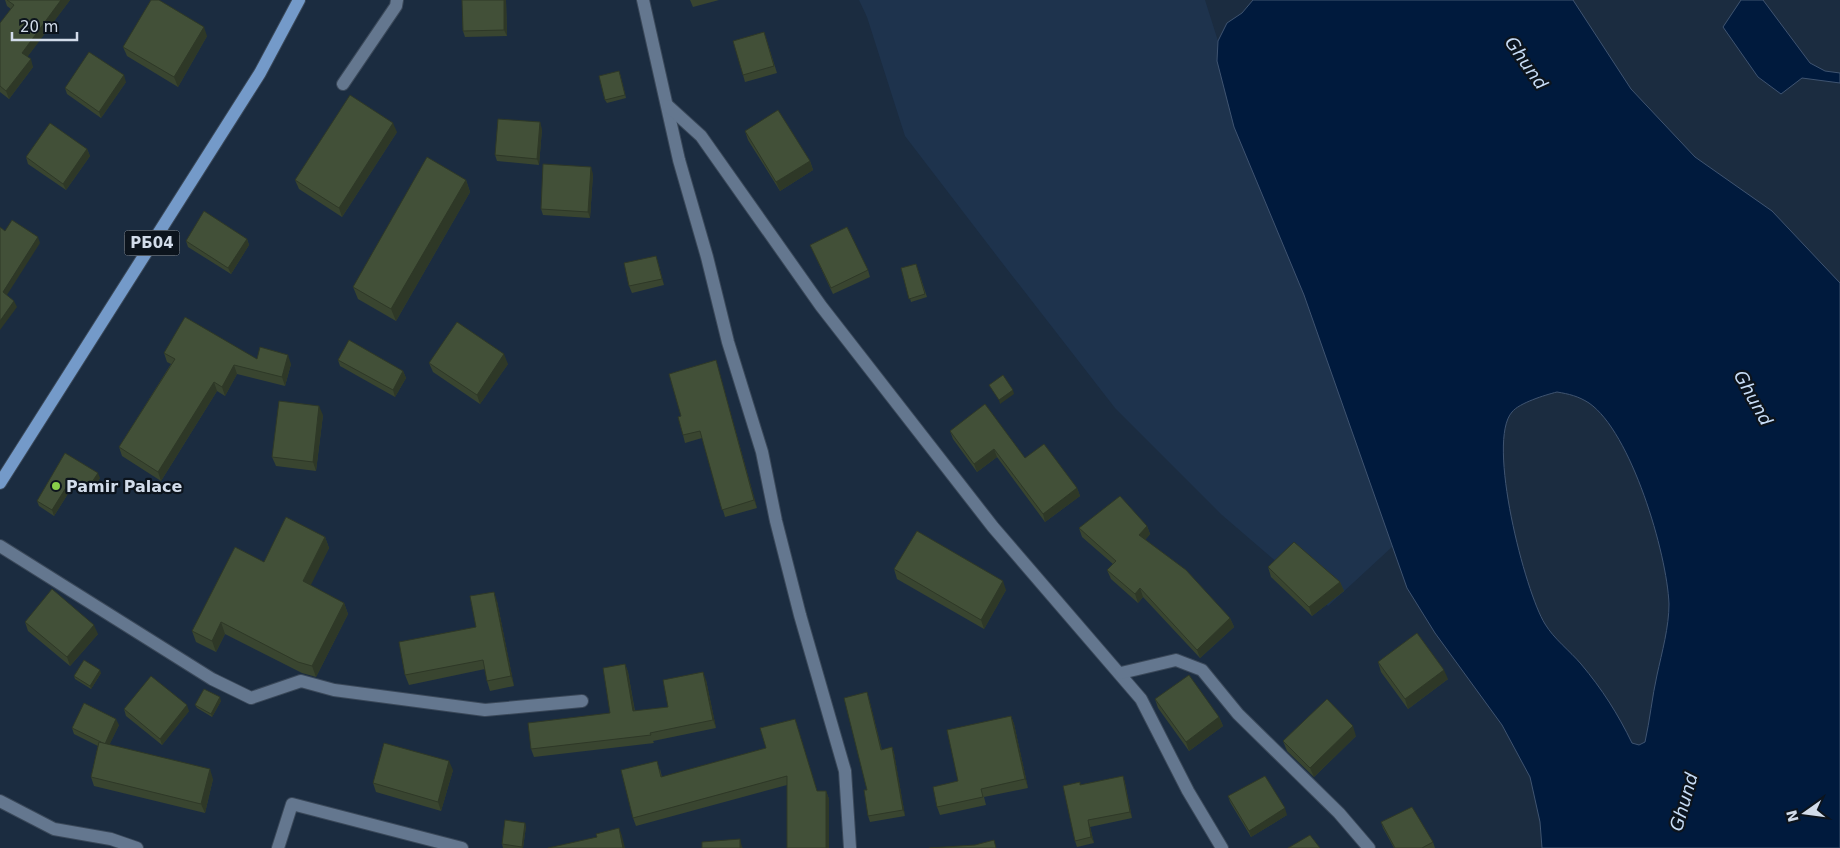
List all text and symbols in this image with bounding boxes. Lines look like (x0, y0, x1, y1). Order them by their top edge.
scale bar (12, 10, 78, 42)
text: 20 m (20, 18, 58, 36)
water label: Ghund (1501, 32, 1552, 94)
road number: РБ04 (124, 230, 180, 256)
water label: Ghund (1730, 367, 1777, 429)
place label: Pamir Palace (66, 477, 183, 496)
marker: Pamir Palace (50, 480, 62, 492)
water label: Ghund (1665, 770, 1702, 833)
north arrow (1780, 788, 1830, 838)
text: N (1783, 809, 1802, 824)

